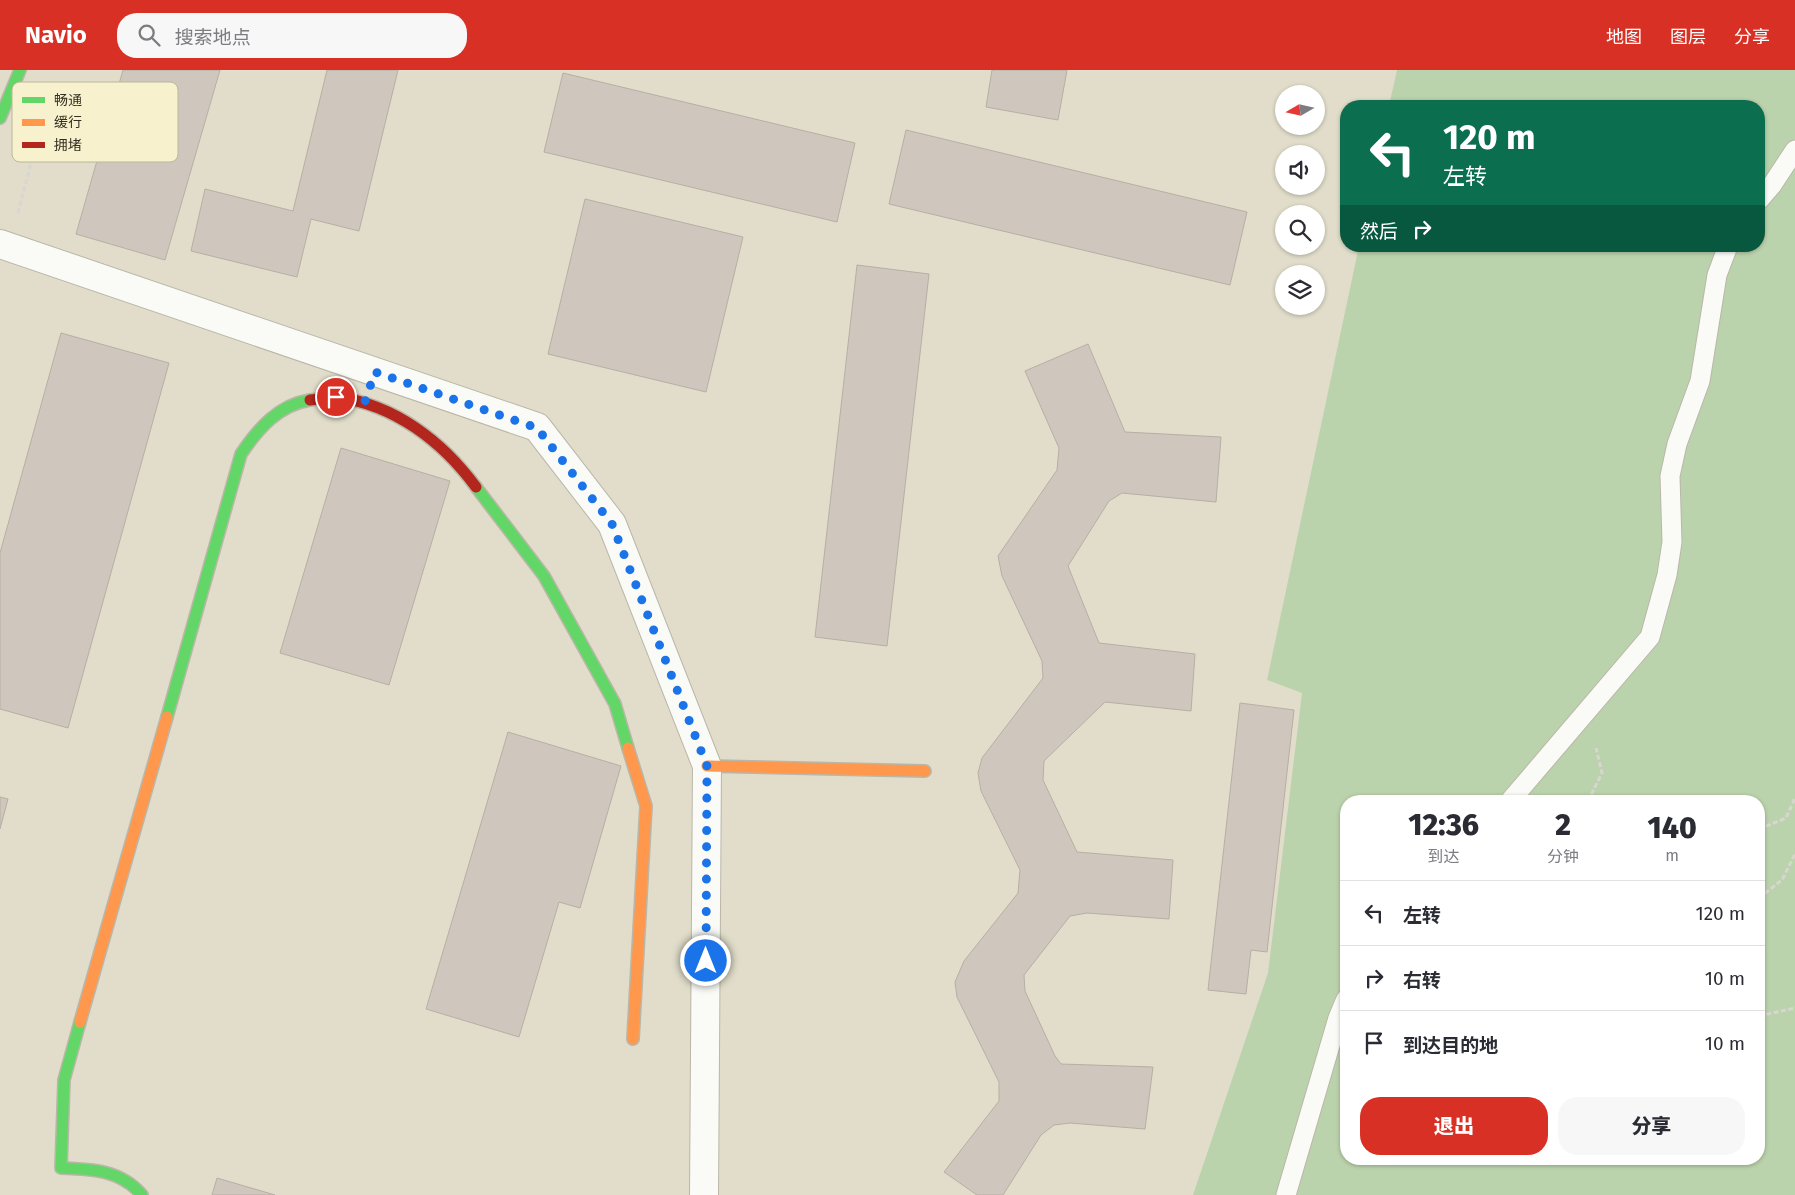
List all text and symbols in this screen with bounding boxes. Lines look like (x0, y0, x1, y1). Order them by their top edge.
search box (117, 13, 467, 58)
text: Navio (25, 21, 87, 49)
icon: search (135, 21, 163, 49)
text: 搜索地点 (175, 26, 251, 49)
text: 地图 (1606, 26, 1642, 48)
text: 图层 (1670, 26, 1706, 48)
text: 分享 (1734, 26, 1770, 48)
legend (12, 82, 178, 162)
north arrow (1275, 85, 1325, 135)
map controls (1275, 85, 1325, 315)
text: 畅通 (54, 92, 82, 109)
text: 缓行 (54, 114, 82, 131)
text: 120 m (1443, 116, 1536, 158)
icon: left (1360, 120, 1425, 185)
text: 拥堵 (54, 137, 82, 154)
button: sound (1275, 145, 1325, 195)
text: 左转 (1443, 163, 1487, 190)
button: search (1275, 205, 1325, 255)
icon: right (1408, 215, 1436, 243)
text: 然后 (1360, 220, 1398, 243)
button: layers (1275, 265, 1325, 315)
pin (315, 376, 357, 418)
icon: arrive (322, 383, 350, 411)
text: 12:36 (1408, 807, 1479, 843)
text: 2 (1555, 807, 1571, 843)
text: 140 (1647, 810, 1697, 846)
text: m (1665, 846, 1679, 865)
text: 到达 (1428, 847, 1460, 866)
text: 分钟 (1547, 847, 1579, 866)
icon: left (1360, 899, 1388, 927)
text: 120 m (1695, 902, 1745, 925)
text: 左转 (1403, 904, 1441, 927)
position arrow (679, 934, 731, 986)
icon: right (1360, 964, 1388, 992)
text: 10 m (1705, 967, 1745, 990)
text: 右转 (1403, 969, 1441, 992)
icon: arrive (1360, 1029, 1388, 1057)
text: 10 m (1705, 1032, 1745, 1055)
text: 到达目的地 (1403, 1034, 1498, 1057)
button: 退出 (1360, 1097, 1548, 1155)
button: 分享 (1558, 1097, 1745, 1155)

